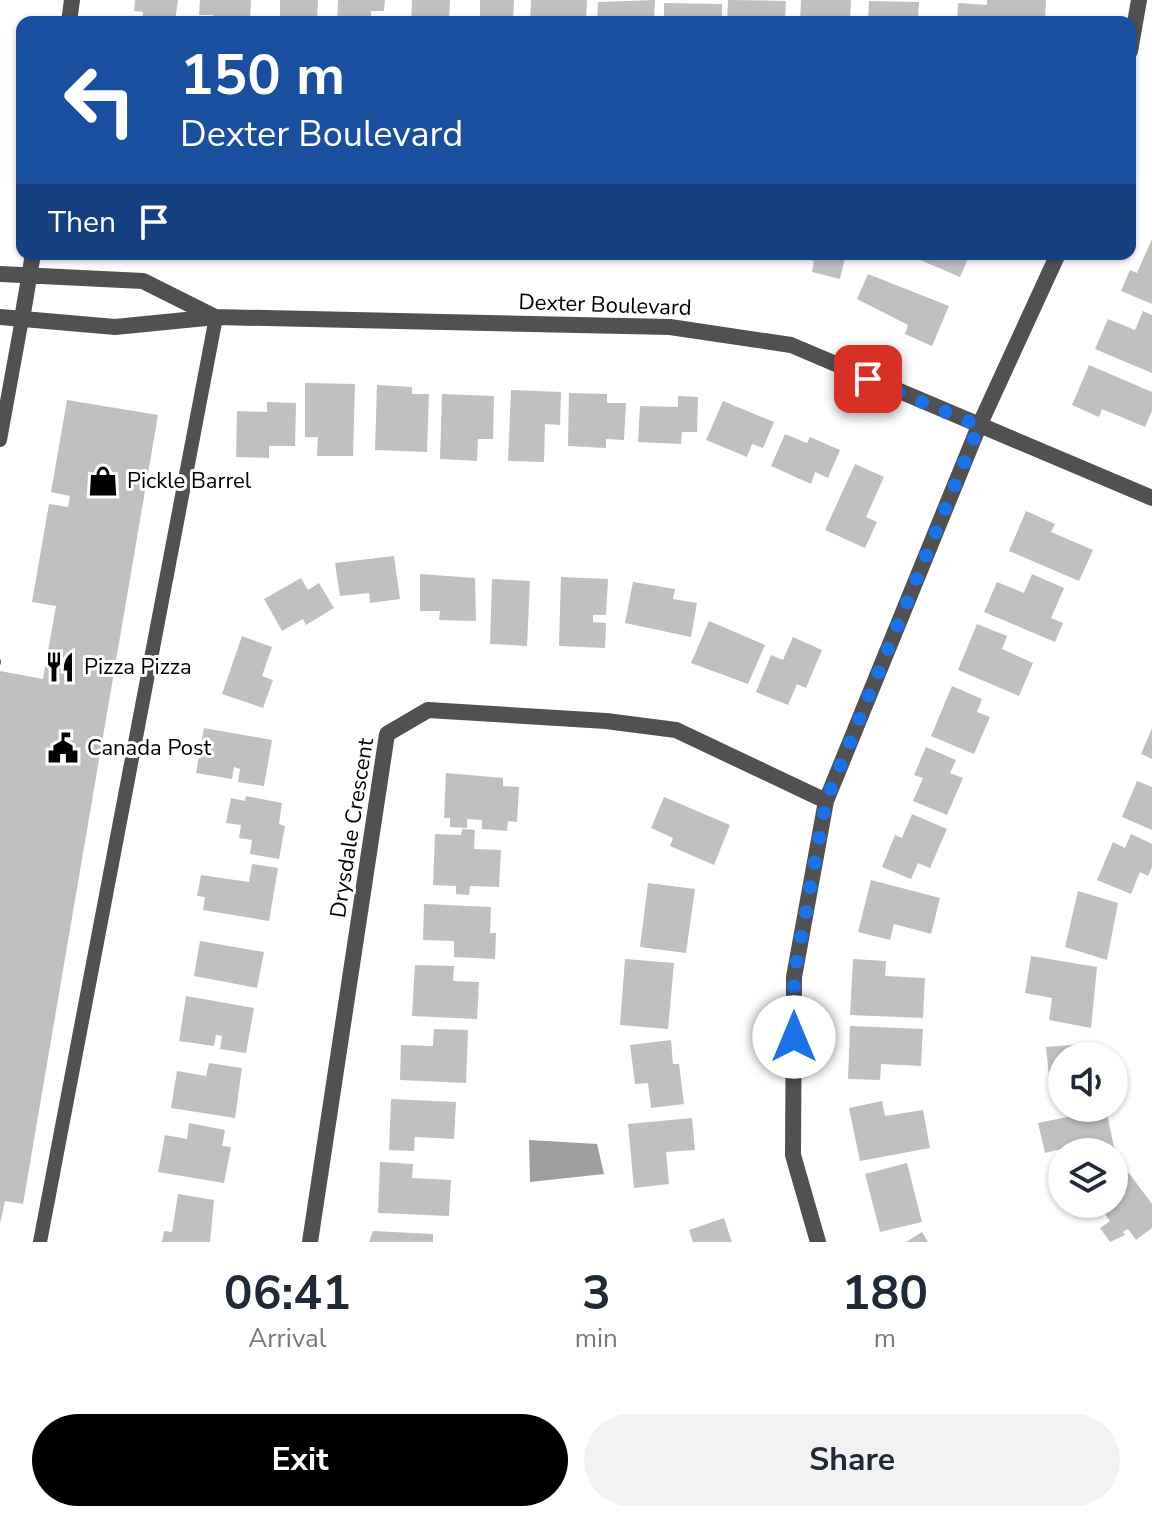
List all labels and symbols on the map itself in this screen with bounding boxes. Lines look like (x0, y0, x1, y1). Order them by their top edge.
street label: Dexter Boulevard (518, 287, 692, 323)
pin (834, 345, 902, 413)
shop icon: Pickle Barrel (86, 464, 120, 498)
place label: Pickle Barrel (127, 466, 252, 496)
restaurant icon: Pizza Pizza (43, 650, 77, 684)
place label: Pizza Pizza (84, 652, 192, 682)
public building icon: Canada Post (46, 731, 80, 765)
place label: Canada Post (87, 733, 212, 763)
street label: Drysdale Crescent (323, 736, 381, 920)
position arrow (752, 995, 836, 1079)

